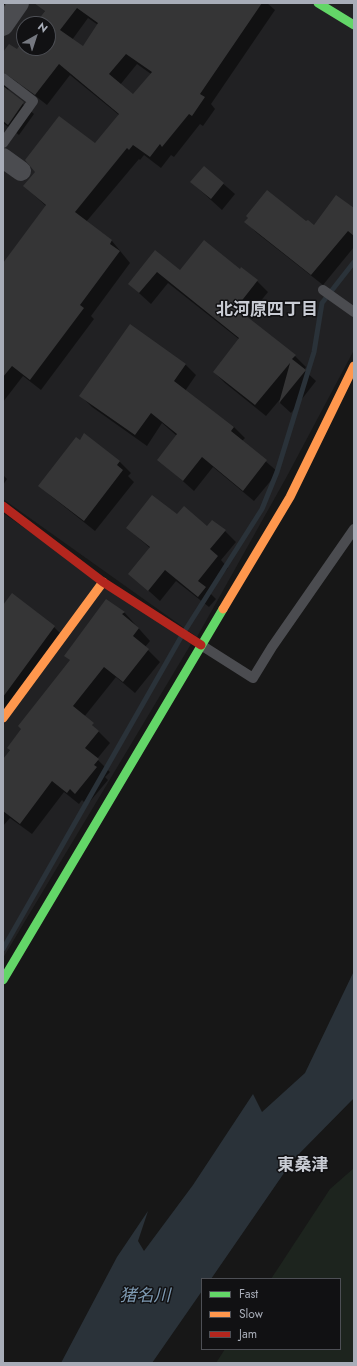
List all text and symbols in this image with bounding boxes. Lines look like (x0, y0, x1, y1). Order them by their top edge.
north arrow (16, 16, 56, 56)
text: N (34, 18, 51, 36)
district label: 北河原四丁目 (216, 301, 318, 321)
district label: 東桑津 (278, 1156, 328, 1176)
legend (201, 1278, 341, 1350)
text: Fast (239, 1285, 258, 1303)
water label: 猪名川 (120, 1287, 170, 1307)
text: Slow (239, 1305, 263, 1323)
text: Jam (239, 1325, 257, 1343)

